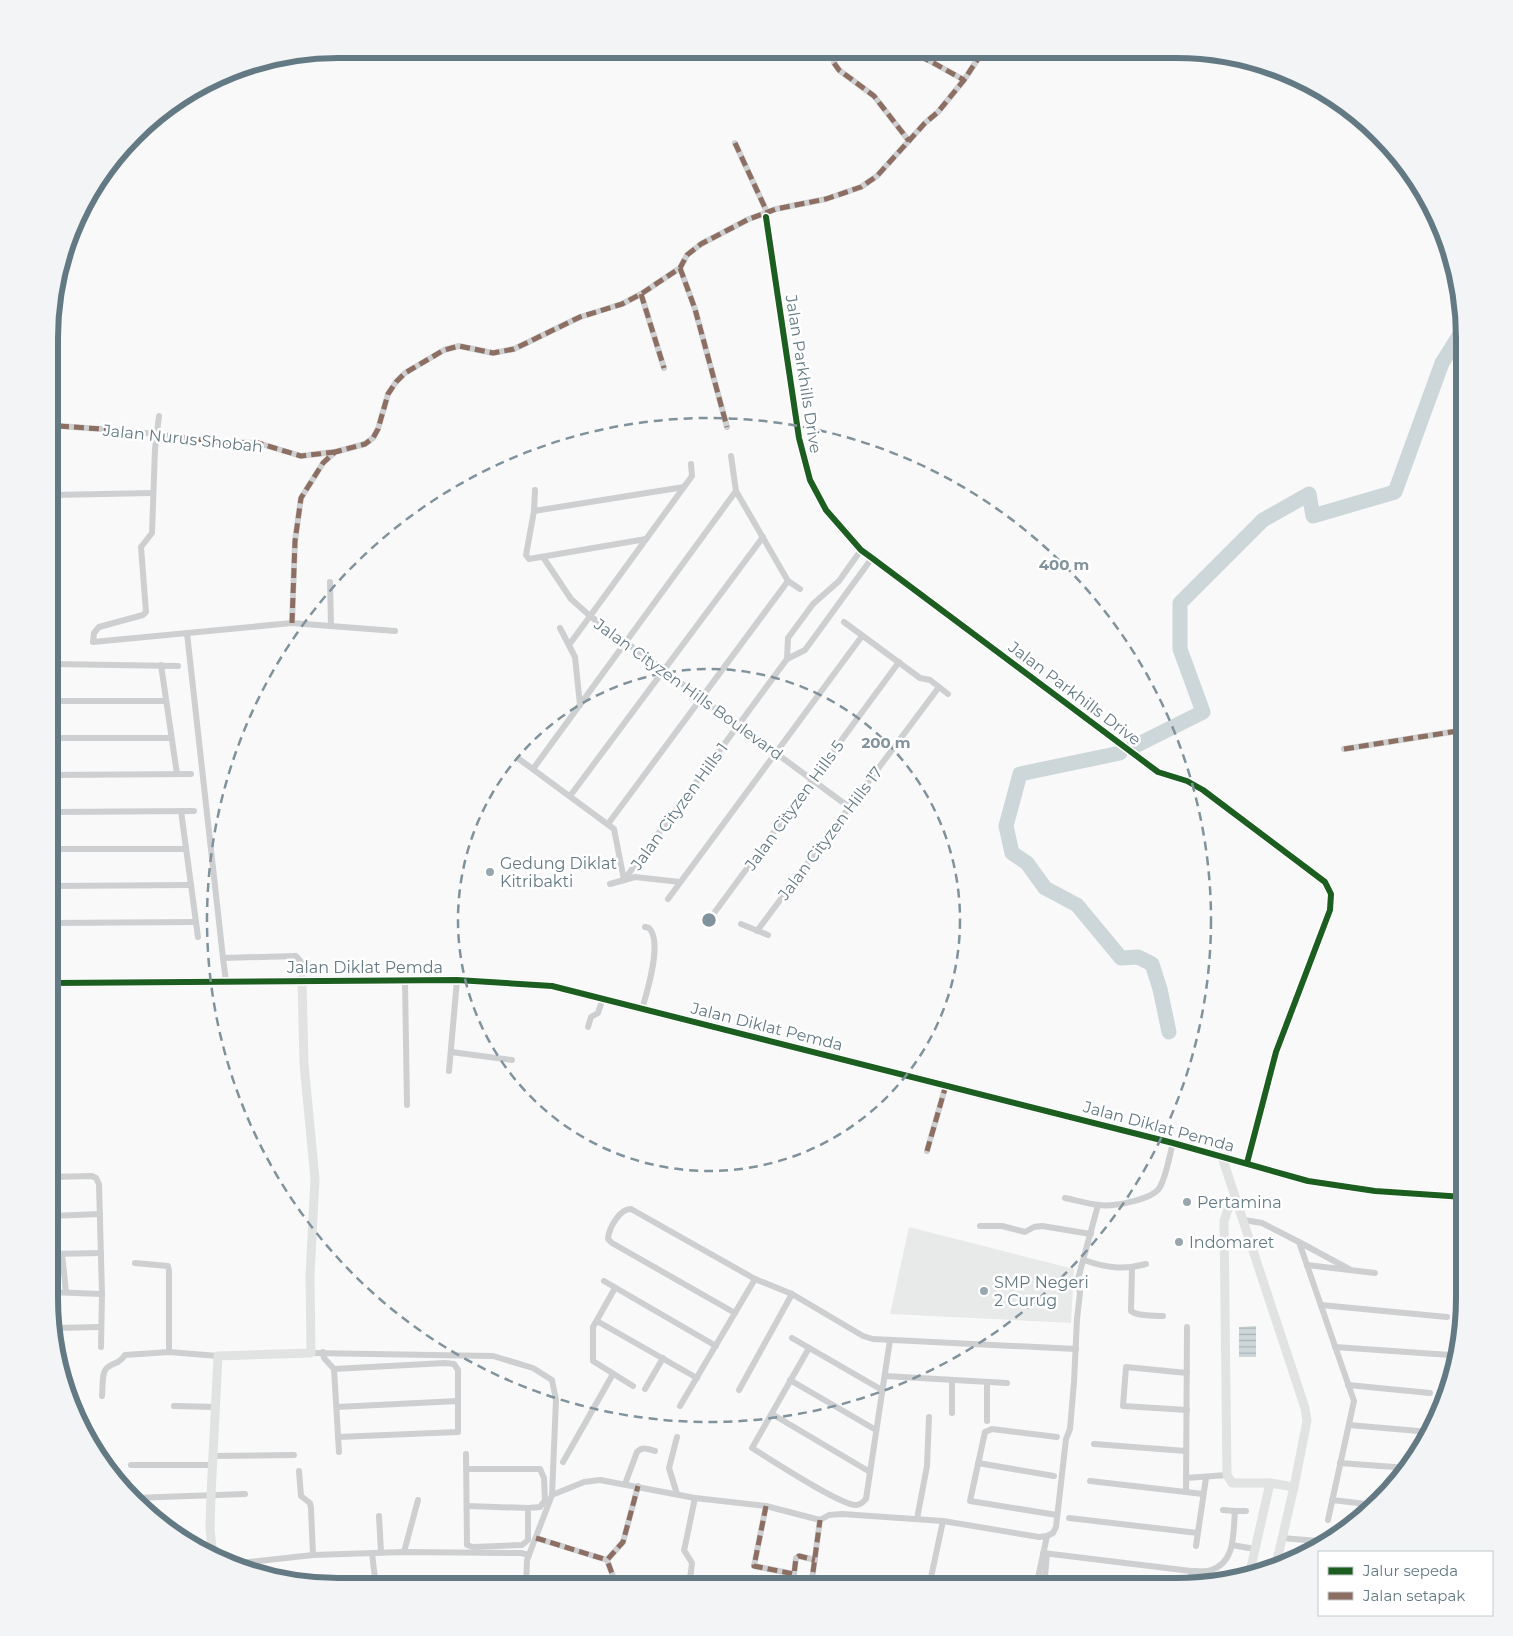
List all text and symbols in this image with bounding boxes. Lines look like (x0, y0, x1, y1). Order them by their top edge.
street label: Jalan Parkhills Drive (781, 292, 825, 455)
street label: Jalan Nurus Shobah (101, 421, 264, 456)
text: 400 m (1039, 555, 1089, 574)
street label: Jalan Cityzen Hills Boulevard (590, 614, 787, 764)
street label: Jalan Parkhills Drive (1004, 637, 1144, 749)
text: 200 m (861, 733, 911, 752)
street label: Jalan Cityzen Hills 5 (740, 737, 848, 875)
street label: Jalan Cityzen Hills 1 (626, 739, 732, 874)
street label: Jalan Cityzen Hills 17 (773, 763, 887, 905)
place label: Gedung Diklat Kitribakti (500, 854, 617, 891)
marker: Gedung Diklat Kitribakti (484, 866, 496, 878)
centre of rings (700, 911, 718, 929)
street label: Jalan Diklat Pemda (286, 958, 443, 977)
street label: Jalan Diklat Pemda (688, 998, 845, 1055)
street label: Jalan Diklat Pemda (1080, 1097, 1237, 1156)
place label: Pertamina (1197, 1193, 1282, 1212)
marker: Pertamina (1181, 1196, 1193, 1208)
place label: Indomaret (1189, 1233, 1275, 1252)
marker: Indomaret (1173, 1236, 1185, 1248)
place label: SMP Negeri 2 Curug (994, 1273, 1089, 1310)
marker: SMP Negeri 2 Curug (978, 1285, 990, 1297)
legend (1318, 1551, 1493, 1616)
text: Jalur sepeda (1362, 1561, 1458, 1580)
text: Jalan setapak (1362, 1586, 1465, 1605)

